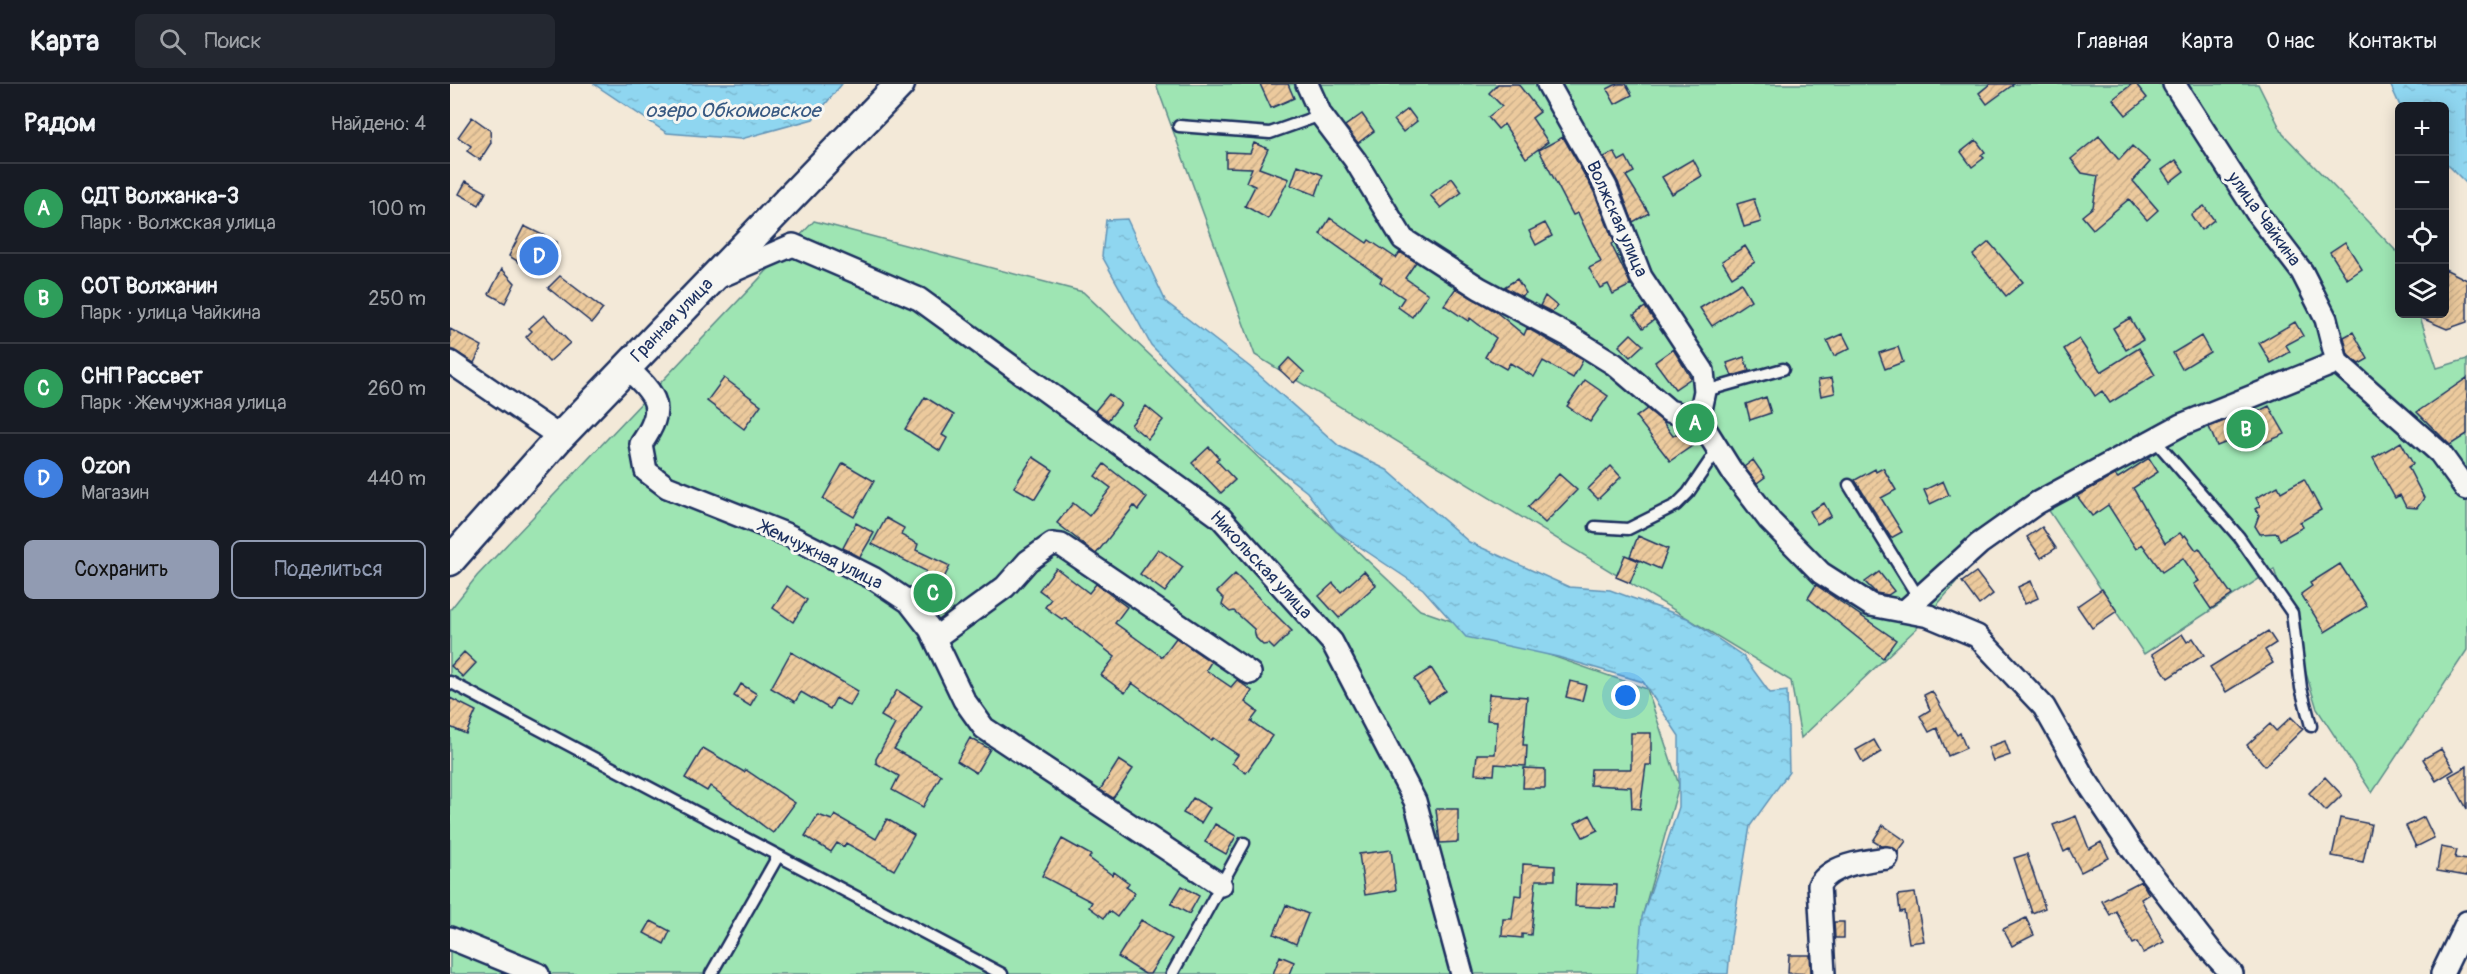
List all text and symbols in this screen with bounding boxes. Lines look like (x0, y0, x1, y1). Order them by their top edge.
search box (135, 14, 555, 68)
text: Карта (30, 24, 99, 59)
icon: search (156, 25, 189, 58)
text: Поиск (204, 27, 262, 55)
text: Главная (2077, 28, 2148, 55)
text: Карта (2181, 28, 2233, 55)
text: О нас (2266, 28, 2315, 55)
text: Контакты (2348, 28, 2437, 55)
water label: озеро Обкомовское (646, 98, 823, 123)
map controls (2395, 102, 2449, 318)
button: + (2395, 102, 2449, 156)
text: Рядом (24, 107, 96, 139)
text: Найдено: 4 (331, 111, 426, 136)
button: − (2395, 156, 2449, 210)
street label: Волжская улица (1581, 157, 1653, 281)
street label: улица Чайкина (2221, 166, 2306, 271)
text: СДТ Волжанка-3 (81, 182, 239, 210)
text: A (37, 196, 50, 221)
text: 100 m (369, 196, 426, 221)
text: Парк · Волжская улица (81, 210, 276, 235)
button: locate (2395, 210, 2449, 264)
pin: D (520, 234, 559, 279)
button: layers (2395, 264, 2449, 318)
text: СОТ Волжанин (81, 272, 217, 300)
street label: Гранная улица (626, 273, 718, 367)
text: B (38, 286, 49, 311)
text: 250 m (368, 286, 426, 311)
text: Парк · улица Чайкина (81, 300, 261, 325)
text: СНП Рассвет (81, 362, 203, 390)
text: C (37, 376, 50, 401)
text: 260 m (367, 376, 426, 401)
text: Парк · Жемчужная улица (81, 390, 287, 415)
pin: A (1676, 400, 1714, 446)
pin: B (2226, 406, 2266, 452)
text: Ozon (81, 452, 130, 480)
text: D (37, 466, 50, 491)
text: 440 m (367, 466, 426, 491)
text: Магазин (81, 480, 149, 505)
street label: Никольская улица (1205, 506, 1317, 624)
street label: Жемчужная улица (753, 514, 886, 595)
button: Сохранить (24, 540, 219, 599)
button: Поделиться (231, 540, 426, 599)
pin: C (914, 570, 952, 616)
your location (1611, 681, 1640, 710)

